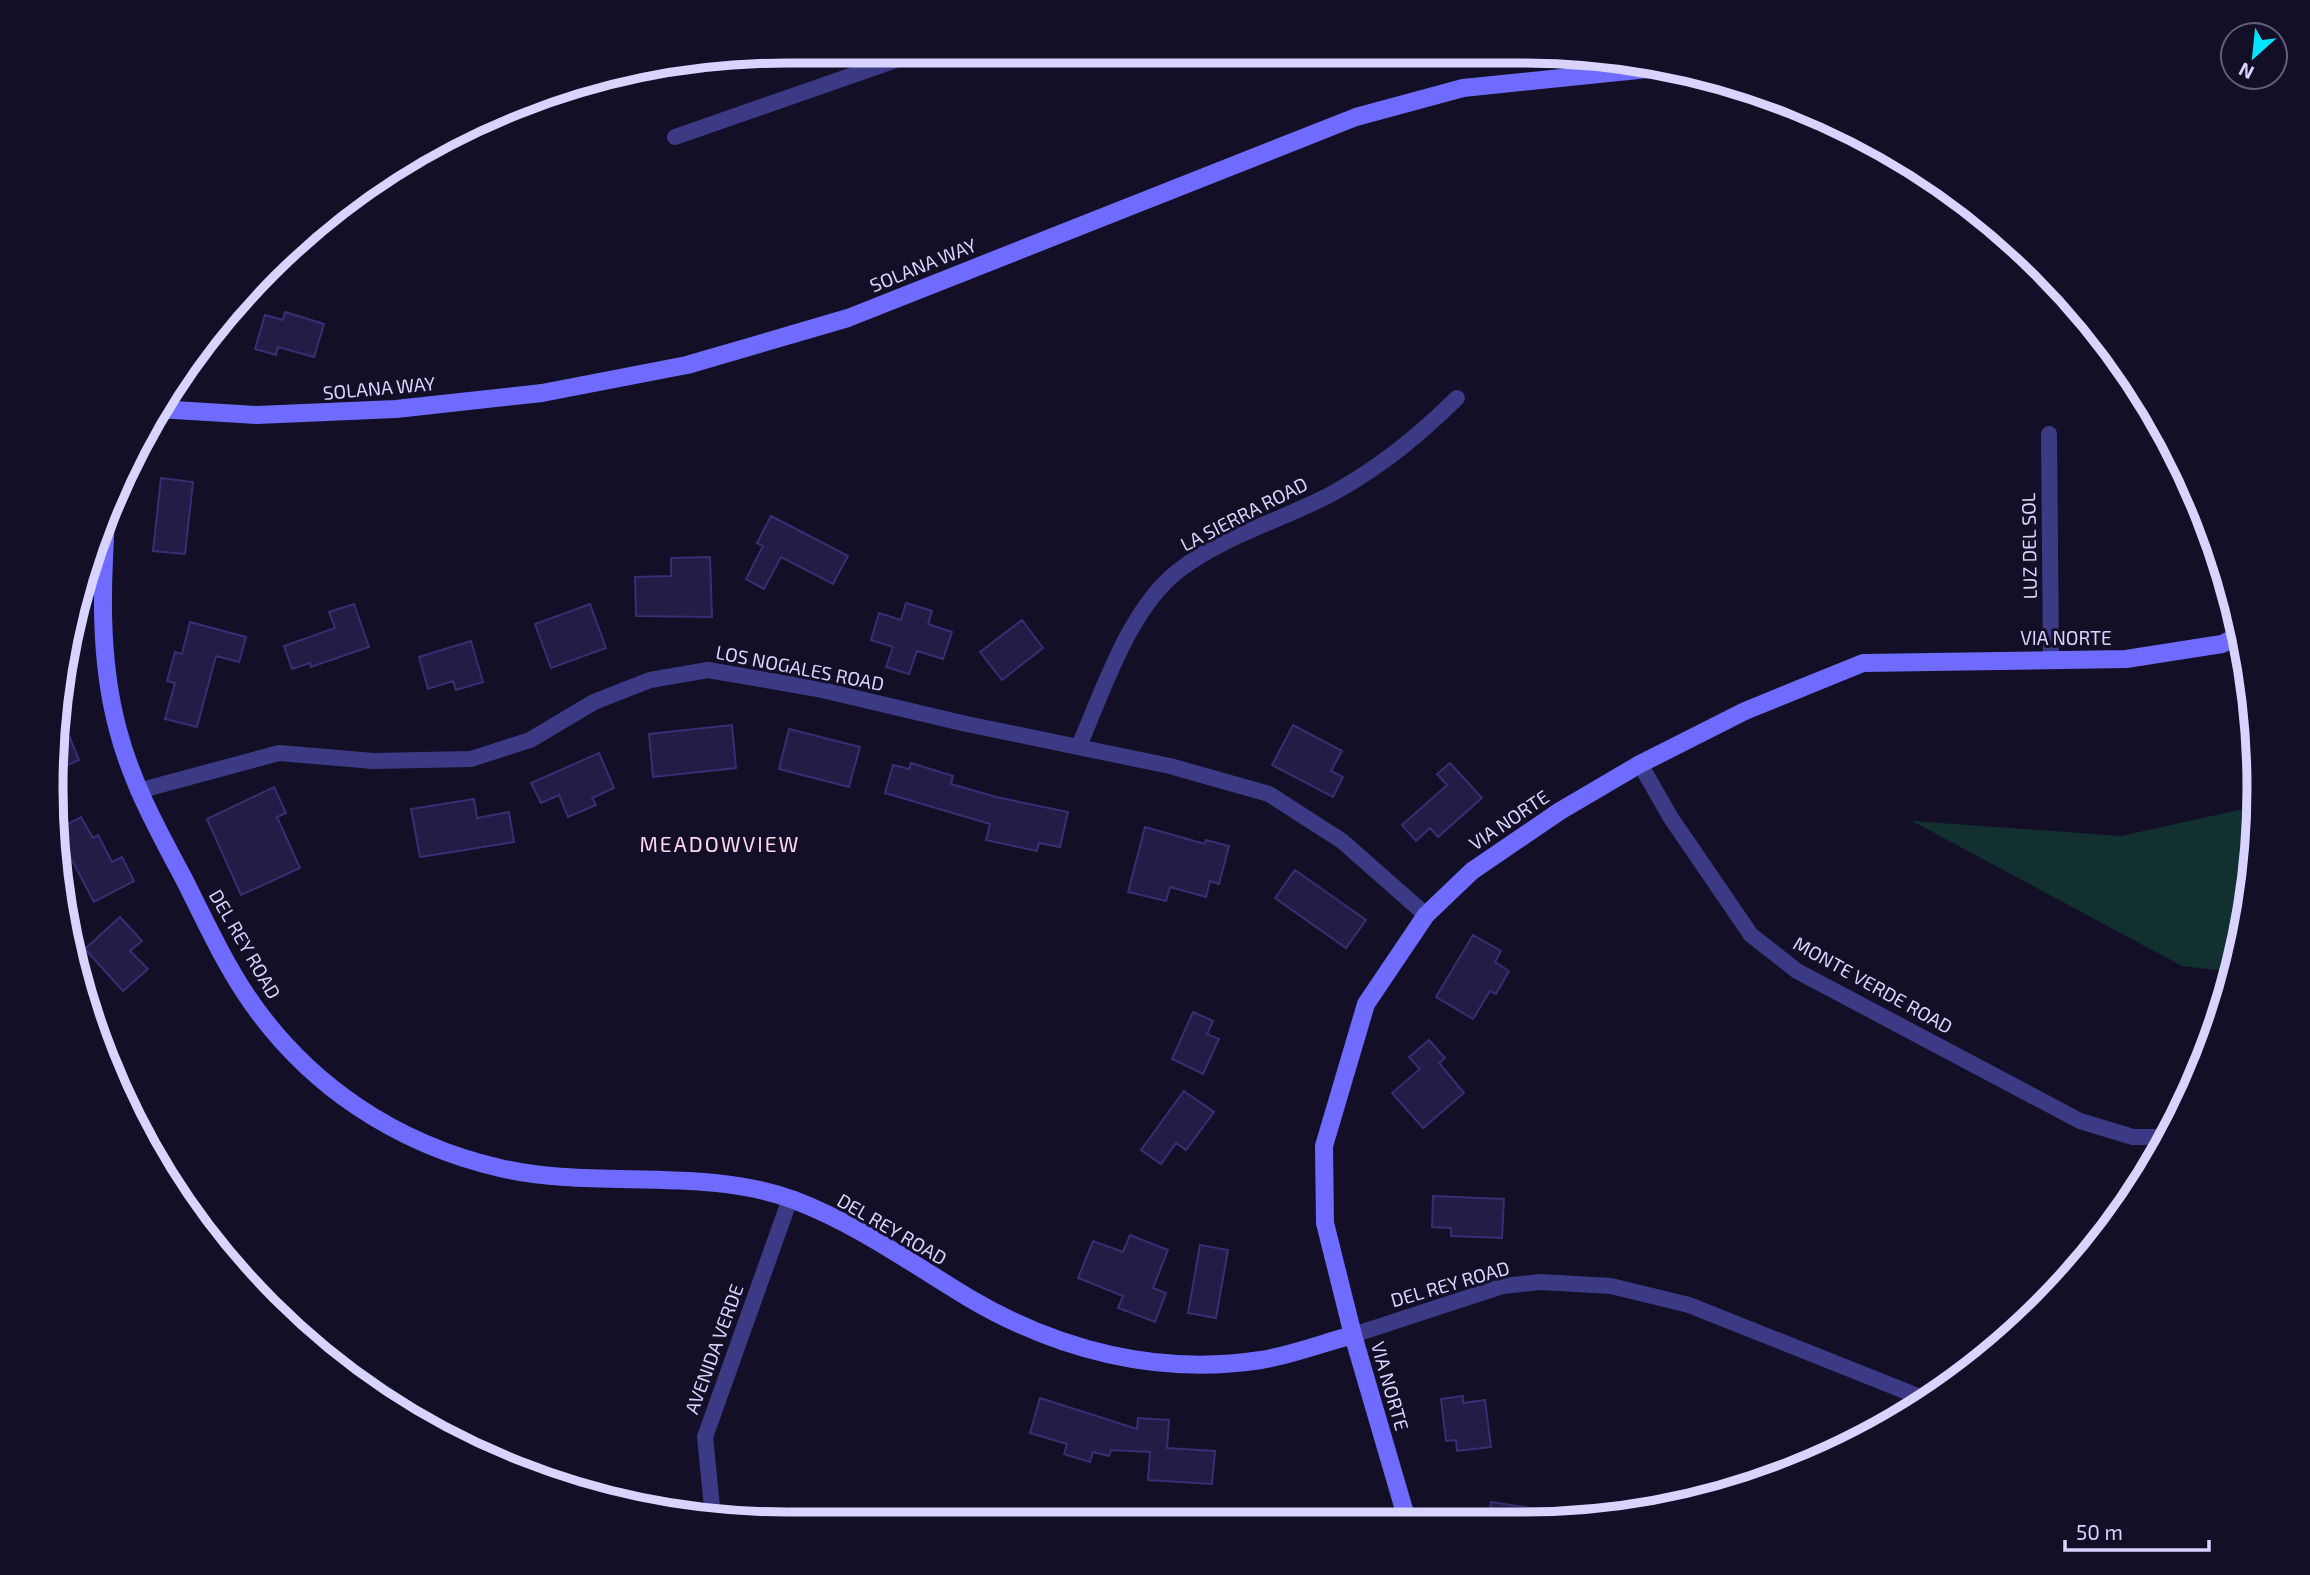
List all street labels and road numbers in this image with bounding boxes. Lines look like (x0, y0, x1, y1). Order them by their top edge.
street label: SOLANA WAY (866, 233, 980, 296)
street label: SOLANA WAY (322, 371, 436, 404)
street label: LA SIERRA ROAD (1176, 472, 1311, 555)
street label: LUZ DEL SOL (2016, 492, 2041, 600)
street label: VIA NORTE (2020, 626, 2112, 649)
street label: LOS NOGALES ROAD (714, 640, 886, 695)
street label: VIA NORTE (1464, 784, 1553, 855)
street label: DEL REY ROAD (205, 885, 286, 1003)
street label: MONTE VERDE ROAD (1790, 931, 1957, 1038)
street label: DEL REY ROAD (833, 1188, 951, 1269)
street label: DEL REY ROAD (1388, 1256, 1512, 1311)
street label: AVENIDA VERDE (679, 1281, 748, 1417)
street label: VIA NORTE (1367, 1339, 1414, 1433)

